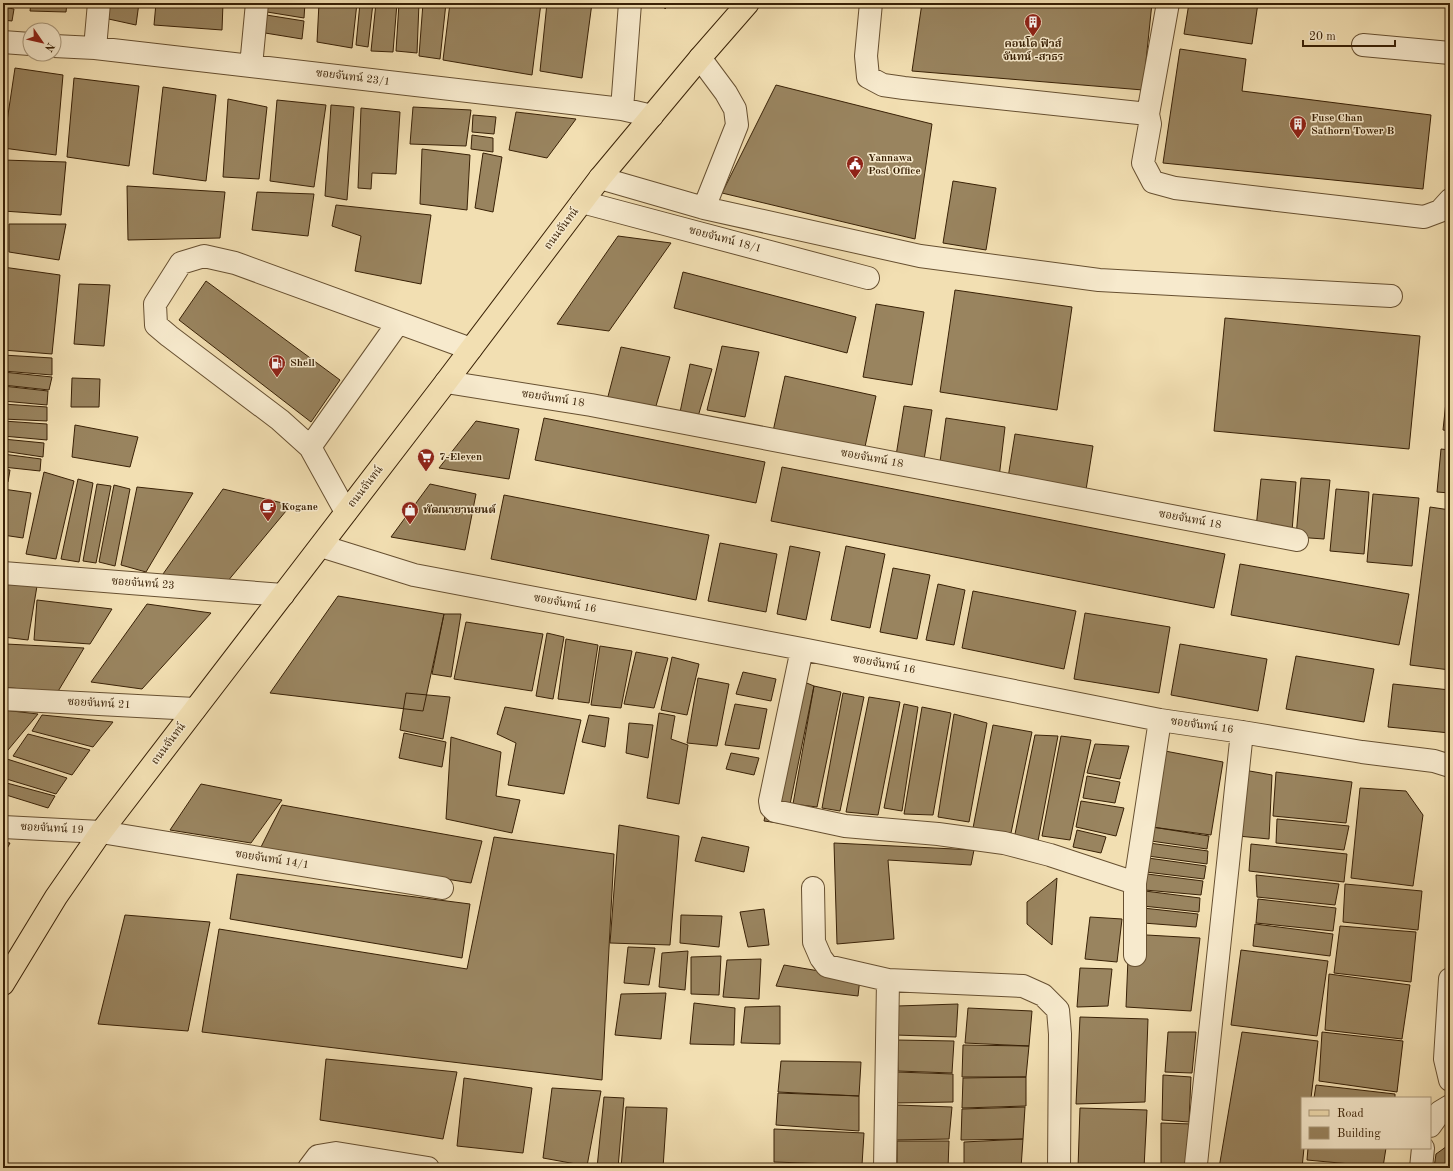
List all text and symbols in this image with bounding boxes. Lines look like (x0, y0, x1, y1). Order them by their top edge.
building icon: คอนโด ฟิวส์ จันทน์ -สาธร (1023, 12, 1043, 37)
north arrow (22, 22, 62, 62)
scale bar (1303, 22, 1395, 48)
text: 20 m (1309, 31, 1336, 43)
place label: คอนโด ฟิวส์ จันทน์ -สาธร (1003, 36, 1064, 63)
text: N (42, 40, 56, 54)
street label: ซอยจันทน์ 23/1 (315, 66, 391, 88)
place label: Fuse Chan Sathorn Tower B (1311, 113, 1395, 137)
building icon: Fuse Chan Sathorn Tower B (1288, 114, 1308, 139)
place label: Yannawa Post Office (868, 153, 921, 177)
public building icon: Yannawa Post Office (845, 154, 865, 179)
street label: ถนนจันทน์ (541, 205, 581, 252)
street label: ซอยจันทน์ 18/1 (687, 223, 763, 255)
fuel station icon: Shell (267, 353, 287, 378)
place label: Shell (290, 358, 316, 369)
street label: ซอยจันทน์ 18 (521, 387, 586, 409)
street label: ซอยจันทน์ 18 (840, 446, 905, 470)
supermarket icon: 7-Eleven (416, 447, 436, 472)
place label: 7-Eleven (439, 452, 482, 463)
street label: ถนนจันทน์ (345, 463, 385, 510)
cafe icon: Kogane (258, 497, 278, 522)
shop icon: พัฒนายานยนต์ (400, 500, 420, 525)
place label: Kogane (281, 502, 318, 513)
place label: พัฒนายานยนต์ (423, 503, 497, 516)
street label: ซอยจันทน์ 18 (1158, 507, 1223, 531)
street label: ซอยจันทน์ 23 (111, 574, 175, 592)
street label: ซอยจันทน์ 16 (533, 591, 598, 615)
street label: ซอยจันทน์ 16 (852, 652, 917, 676)
street label: ซอยจันทน์ 21 (67, 695, 131, 711)
street label: ซอยจันทน์ 16 (1170, 714, 1234, 736)
street label: ถนนจันทน์ (148, 720, 188, 767)
street label: ซอยจันทน์ 19 (20, 820, 84, 836)
street label: ซอยจันทน์ 14/1 (234, 847, 310, 871)
legend (1301, 1097, 1431, 1149)
text: Road (1337, 1108, 1364, 1120)
text: Building (1337, 1128, 1381, 1140)

